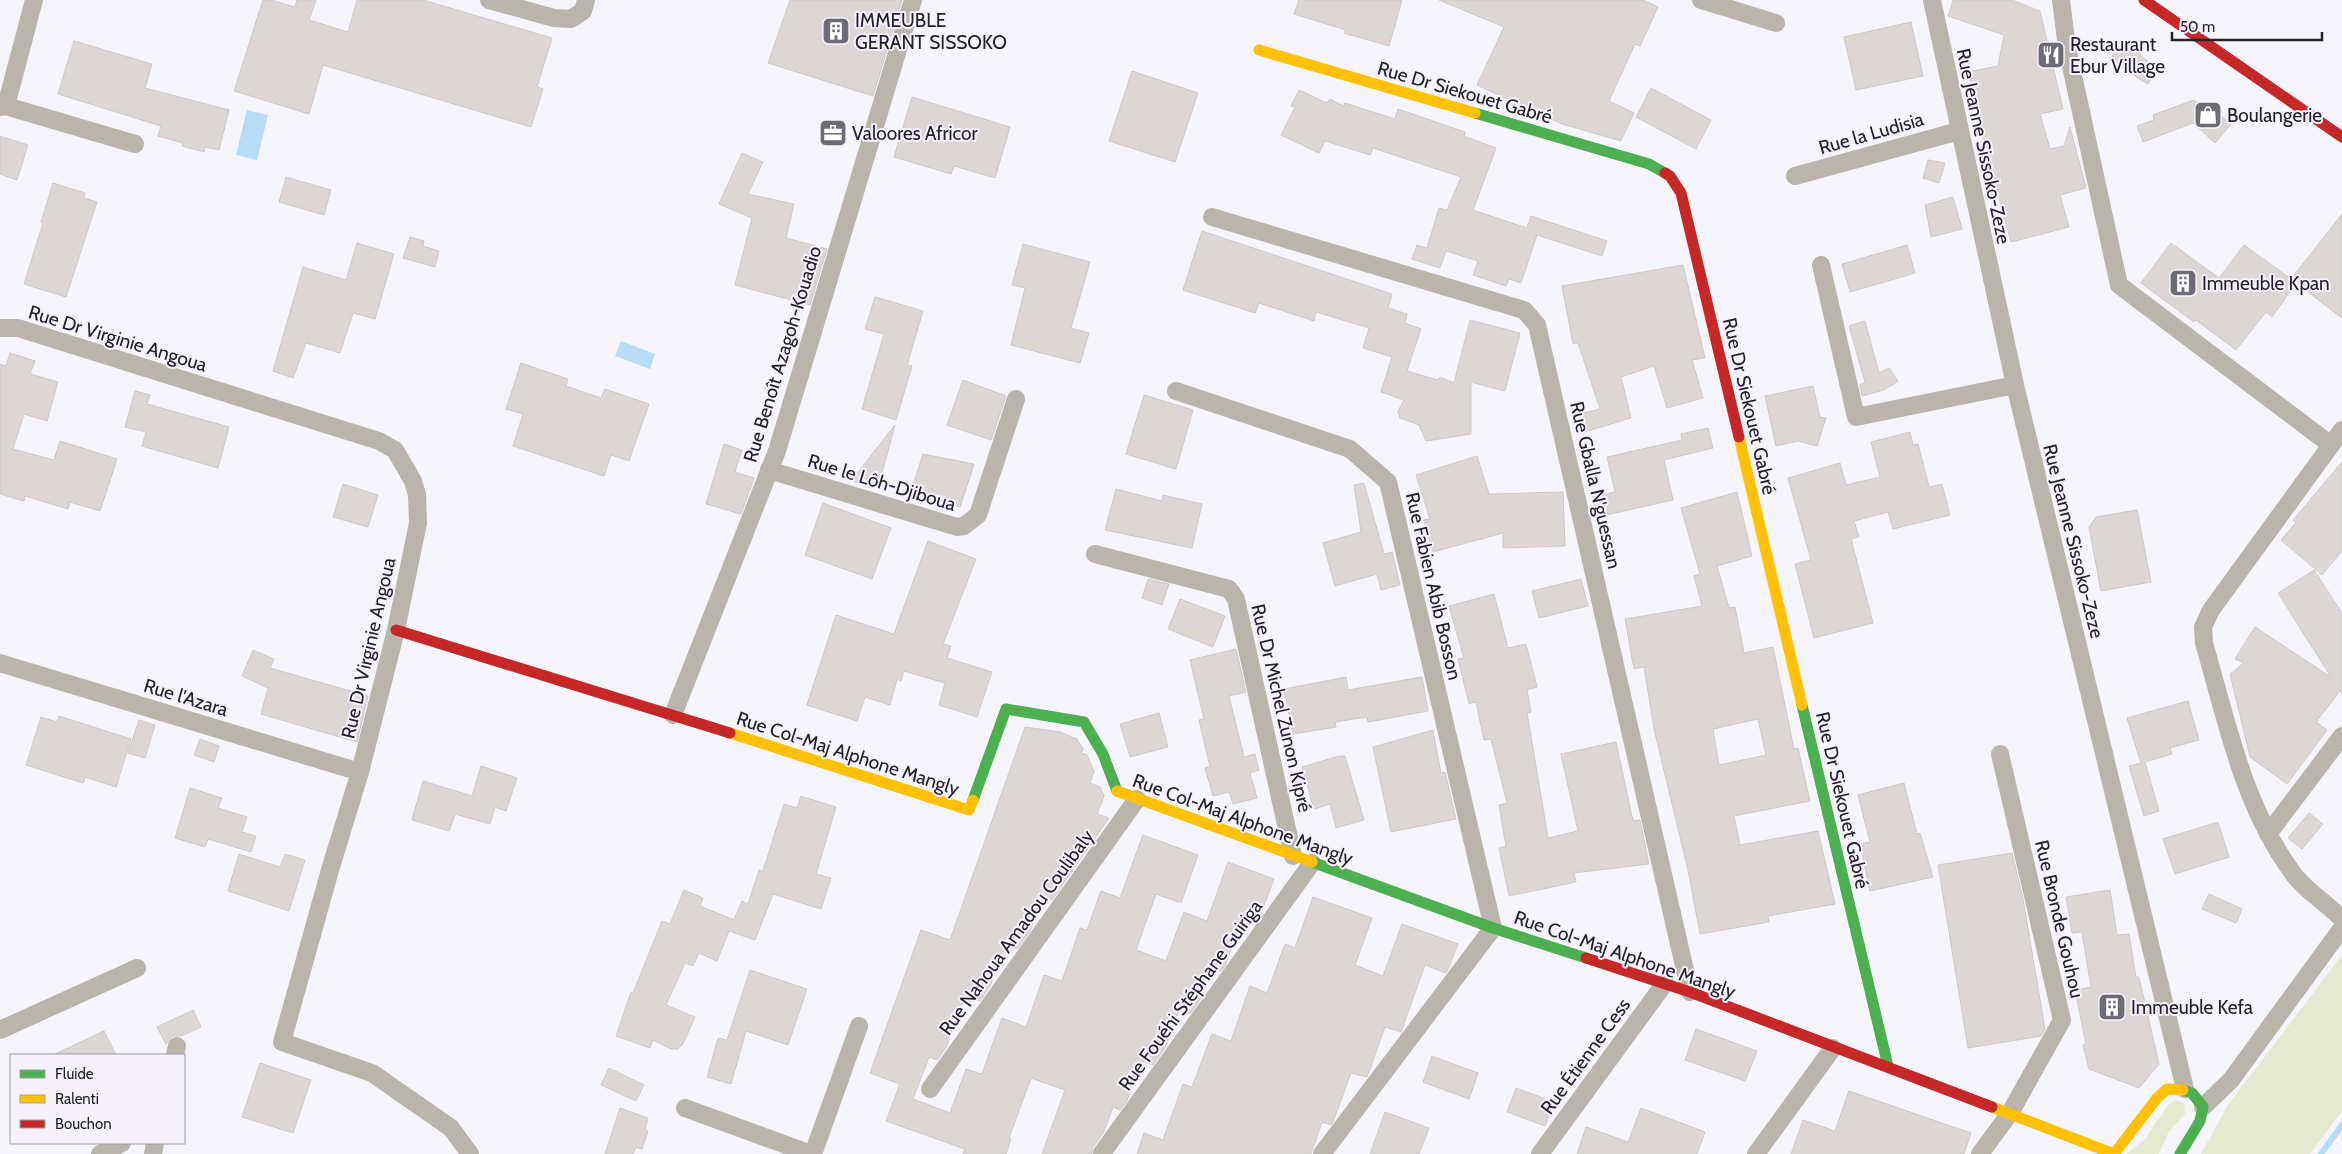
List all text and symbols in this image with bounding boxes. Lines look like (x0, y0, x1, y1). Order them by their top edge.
place label: IMMEUBLE GERANT SISSOKO (855, 9, 1007, 54)
scale bar (2172, 10, 2322, 42)
building icon: IMMEUBLE GERANT SISSOKO (821, 16, 851, 46)
text: 50 m (2180, 18, 2215, 36)
place label: Restaurant Ebur Village (2070, 33, 2165, 78)
restaurant icon: Restaurant Ebur Village (2036, 40, 2066, 70)
street label: Rue Jeanne Sissoko-Zeze (1952, 46, 2016, 246)
street label: Rue Dr Siekouet Gabré (1375, 57, 1555, 129)
shop icon: Boulangerie (2193, 100, 2223, 130)
place label: Boulangerie (2227, 104, 2322, 127)
street label: Rue la Ludisia (1816, 108, 1926, 159)
office icon: Valoores Africor (818, 118, 848, 148)
place label: Valoores Africor (852, 122, 978, 145)
street label: Rue Benoît Azagoh-Kouadio (739, 243, 826, 465)
building icon: Immeuble Kpan (2168, 268, 2198, 298)
place label: Immeuble Kpan (2202, 272, 2330, 295)
street label: Rue Dr Virginie Angoua (26, 300, 210, 377)
street label: Rue Dr Siekouet Gabré (1718, 315, 1781, 497)
street label: Rue Gballa N'guessan (1565, 399, 1626, 571)
street label: Rue Jeanne Sissoko-Zeze (2038, 442, 2109, 641)
street label: Rue le Lôh-Djiboua (805, 449, 959, 516)
street label: Rue Fabien Abib Bosson (1401, 490, 1466, 682)
street label: Rue Dr Virginie Angoua (336, 555, 401, 741)
street label: Rue Dr Michel Zunon Kipré (1246, 602, 1317, 815)
street label: Rue l'Azara (141, 674, 231, 721)
street label: Rue Col-Maj Alphone Mangly (734, 707, 962, 801)
street label: Rue Dr Siekouet Gabré (1811, 709, 1874, 891)
street label: Rue Col-Maj Alphone Mangly (1130, 769, 1357, 870)
street label: Rue Nahoua Amadou Coulibaly (934, 825, 1099, 1039)
street label: Rue Bronde Gouhou (2030, 838, 2089, 1000)
street label: Rue Fouéhi Stéphane Guiriga (1114, 896, 1267, 1095)
street label: Rue Col-Maj Alphone Mangly (1511, 906, 1739, 1003)
building icon: Immeuble Kefa (2097, 992, 2127, 1022)
street label: Rue Étienne Cess (1535, 993, 1635, 1119)
place label: Immeuble Kefa (2131, 996, 2253, 1019)
legend (10, 1054, 185, 1144)
text: Fluide (55, 1065, 94, 1083)
text: Ralenti (55, 1090, 99, 1108)
text: Bouchon (55, 1115, 112, 1133)

